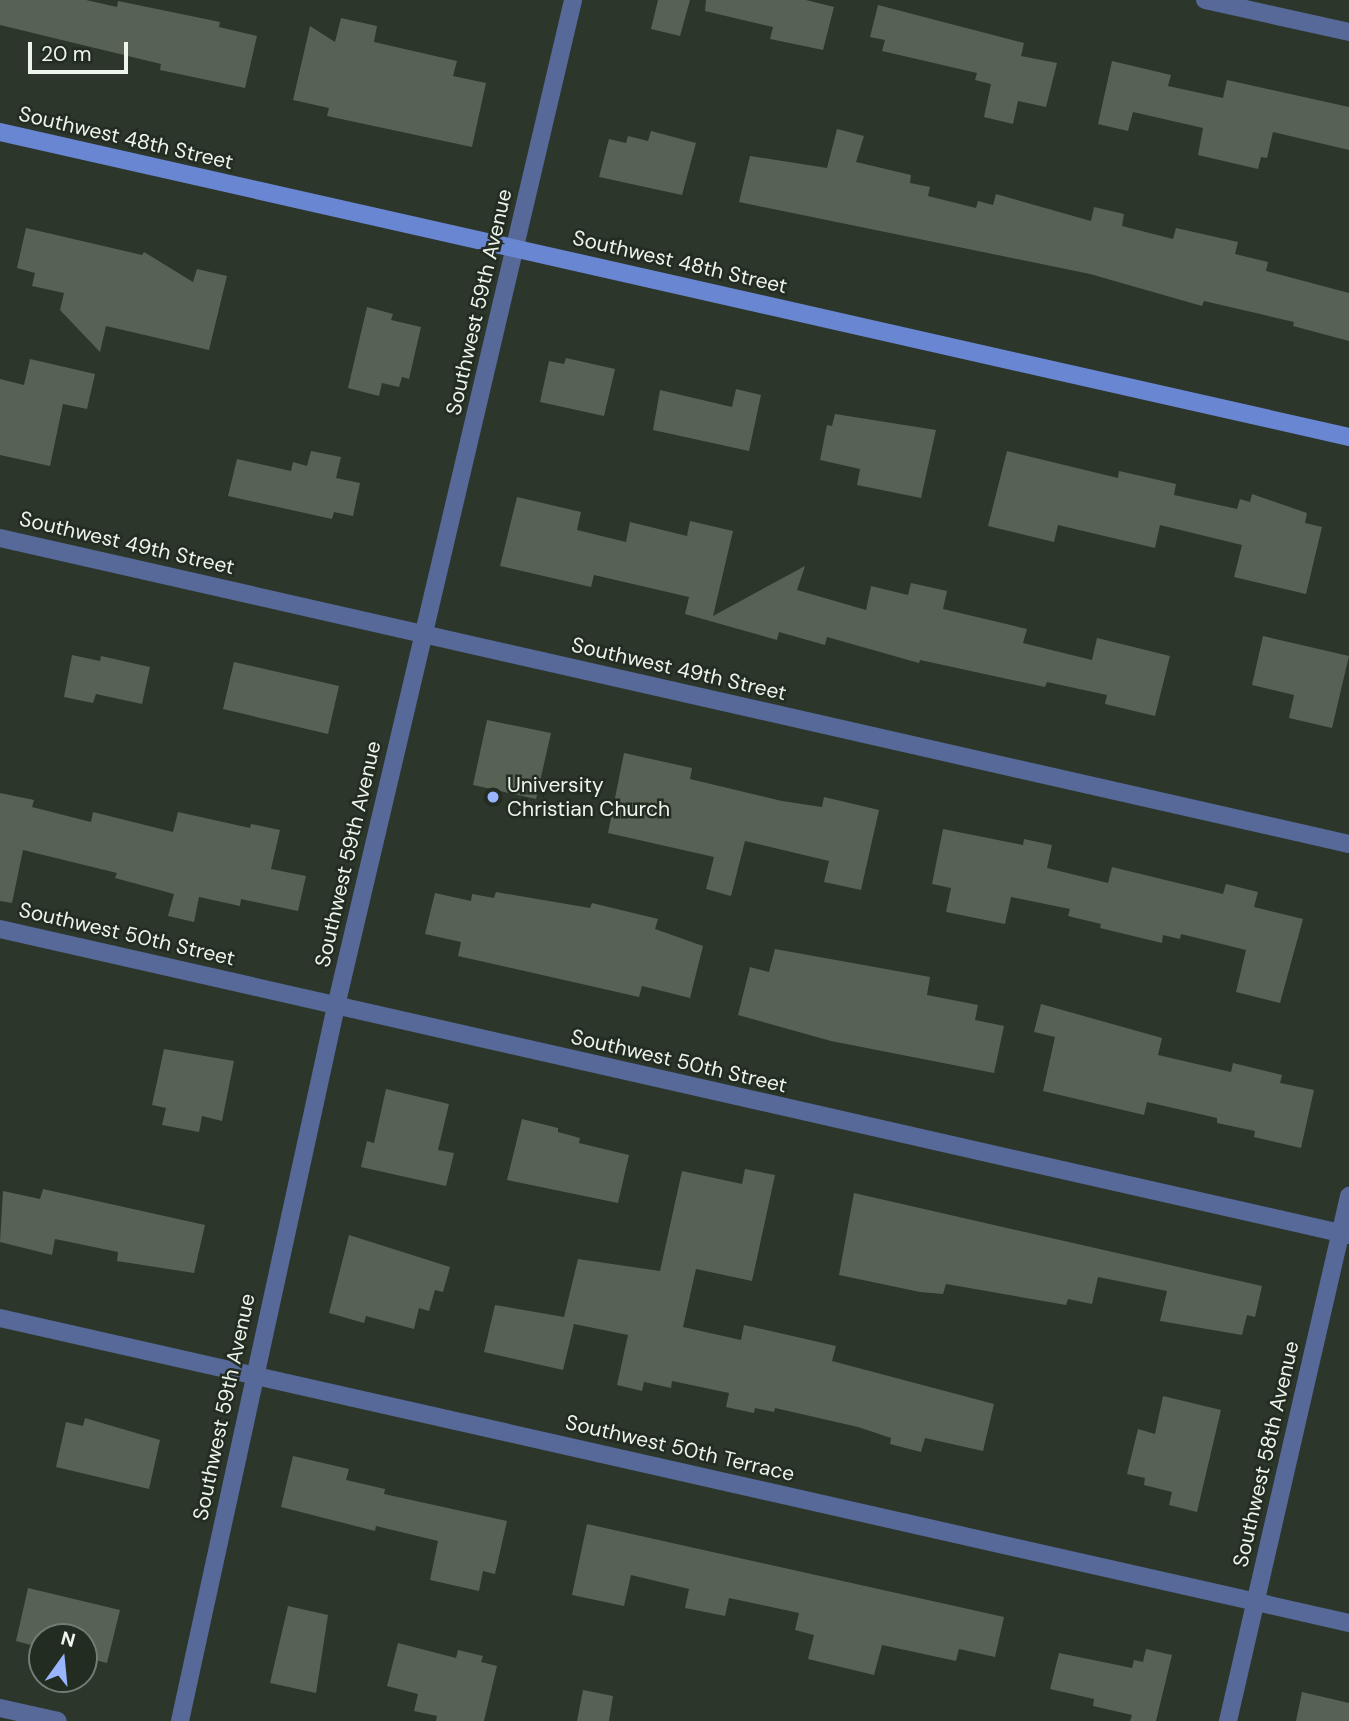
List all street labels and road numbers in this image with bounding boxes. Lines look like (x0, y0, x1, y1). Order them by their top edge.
street label: Southwest 48th Street (16, 101, 236, 175)
street label: Southwest 59th Avenue (441, 187, 517, 417)
street label: Southwest 48th Street (570, 225, 790, 299)
street label: Southwest 49th Street (17, 506, 237, 580)
street label: Southwest 49th Street (569, 632, 789, 706)
street label: Southwest 59th Avenue (310, 739, 386, 969)
street label: Southwest 50th Street (16, 897, 238, 971)
street label: Southwest 50th Street (568, 1024, 790, 1098)
street label: Southwest 59th Avenue (188, 1291, 260, 1523)
street label: Southwest 58th Avenue (1228, 1339, 1304, 1569)
street label: Southwest 50th Terrace (563, 1409, 797, 1487)

